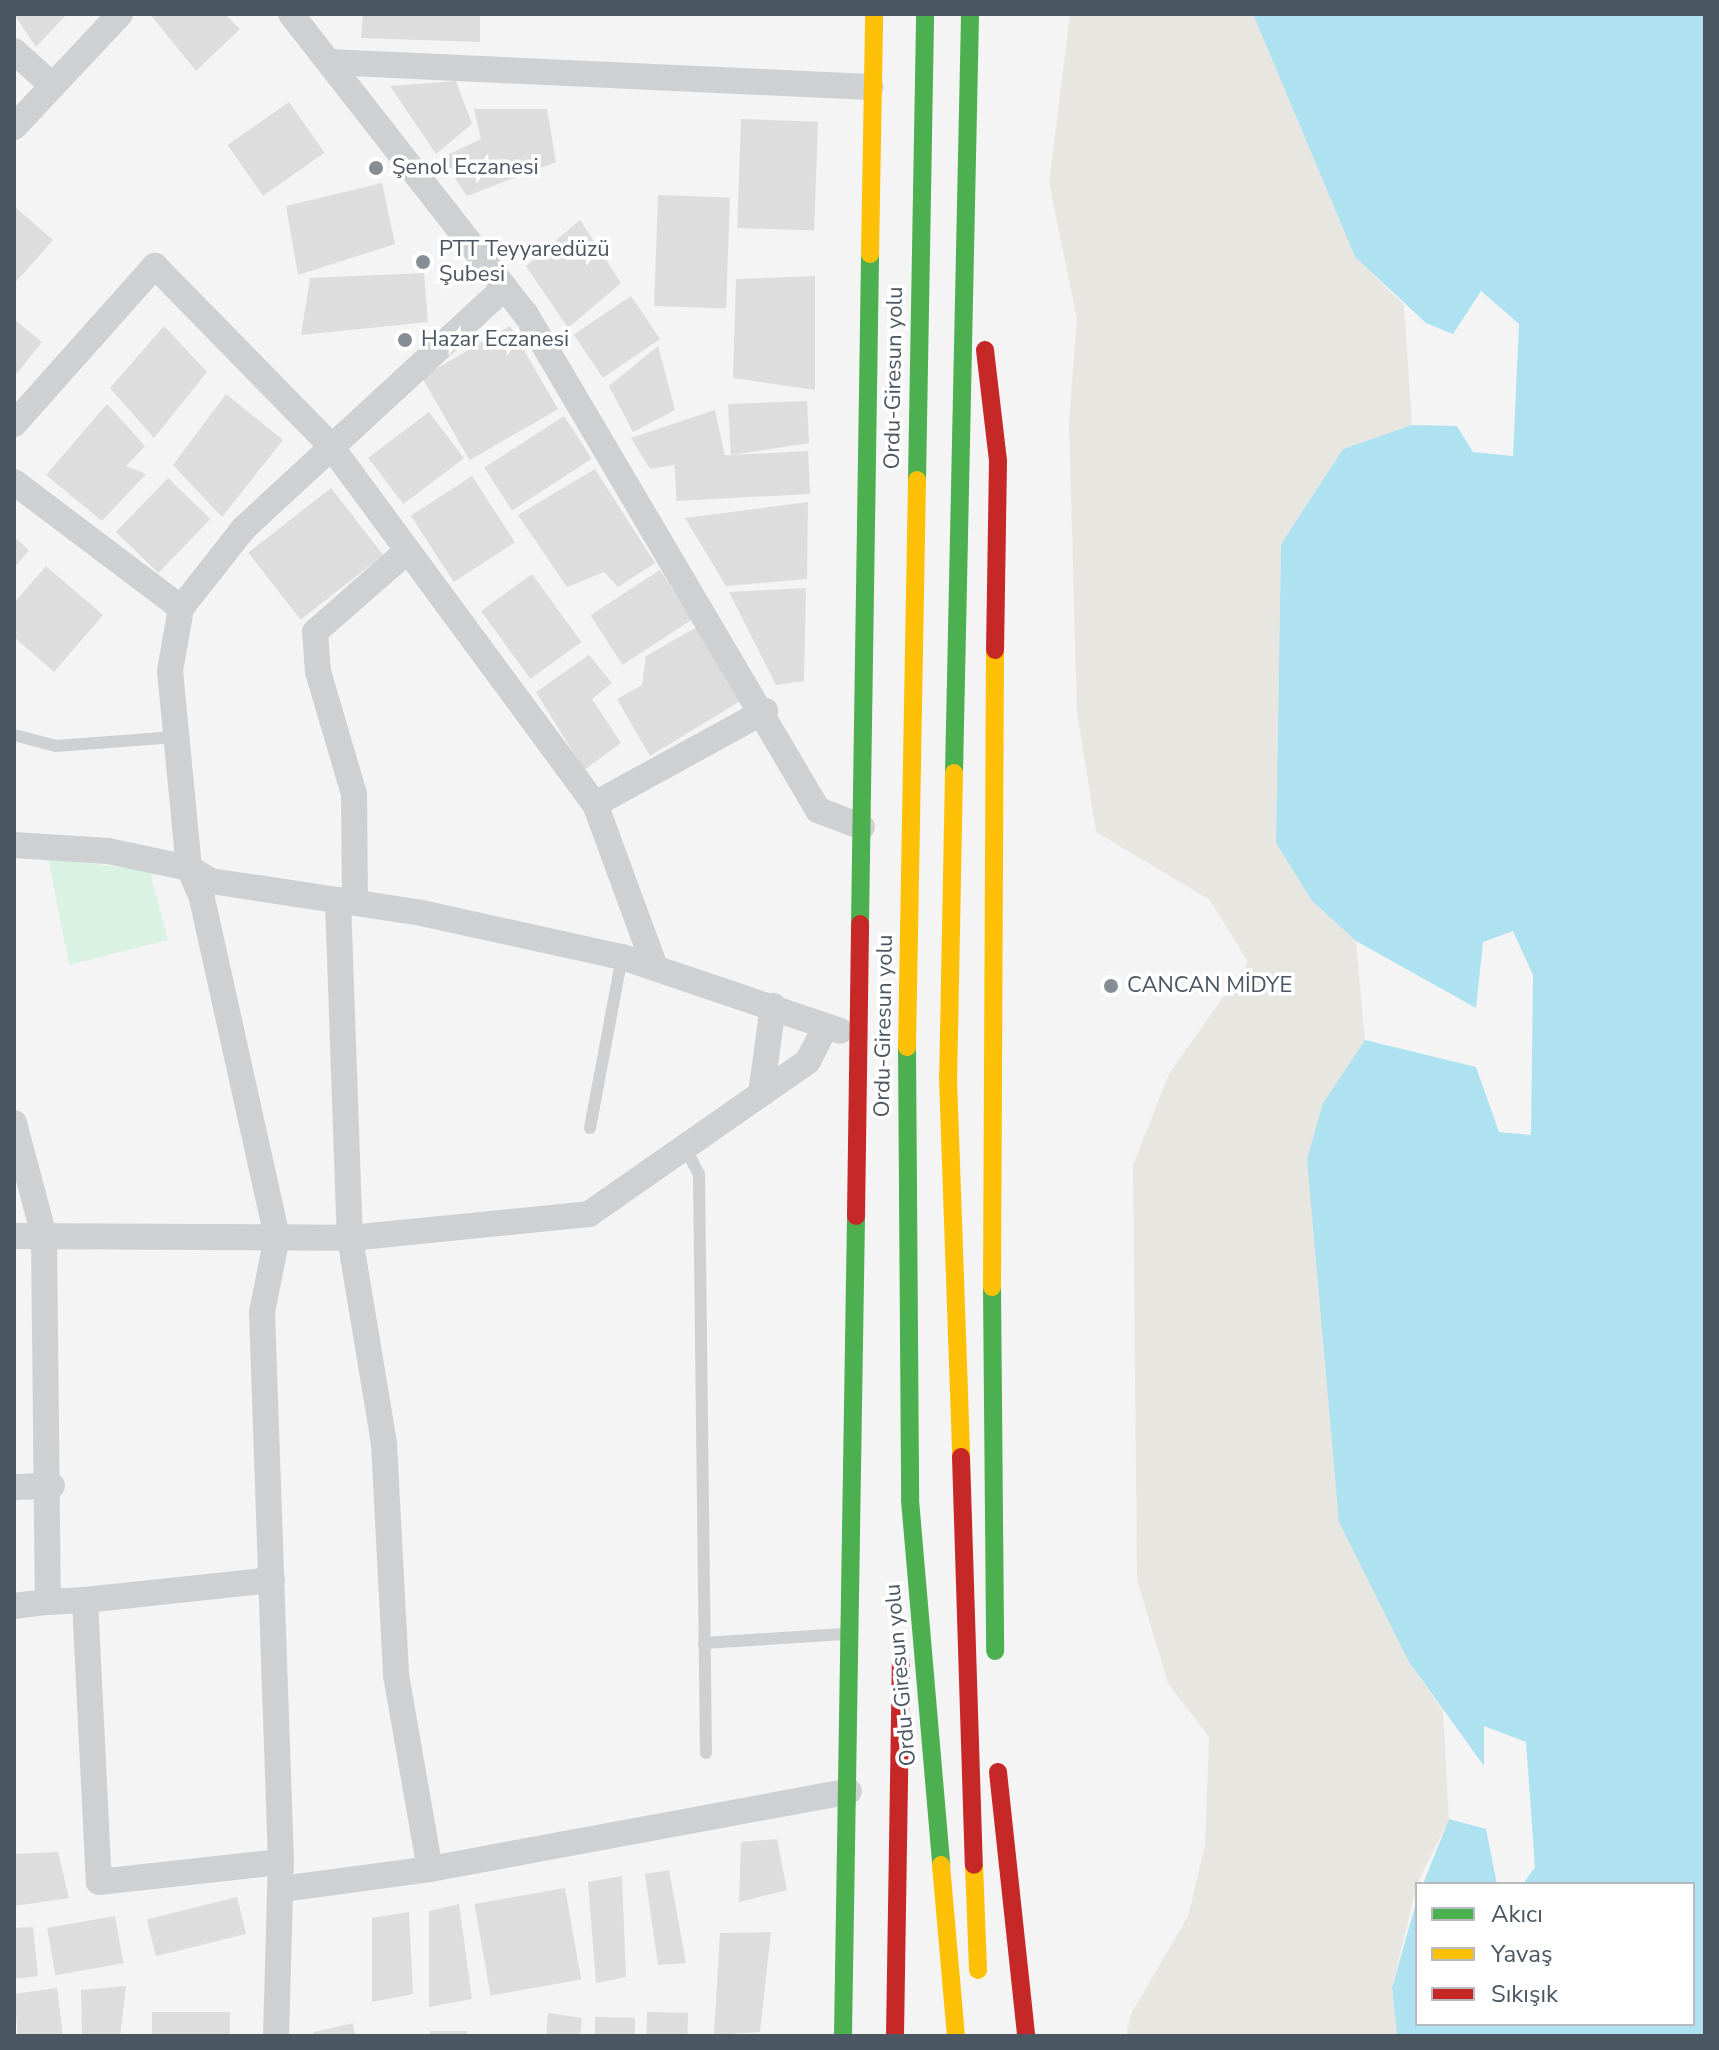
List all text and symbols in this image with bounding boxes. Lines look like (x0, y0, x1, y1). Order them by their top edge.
place label: Şenol Eczanesi (392, 155, 539, 181)
marker: Şenol Eczanesi (367, 159, 385, 177)
place label: PTT Teyyaredüzü Şubesi (439, 236, 610, 288)
marker: PTT Teyyaredüzü Şubesi (414, 253, 432, 271)
street label: Ordu-Giresun yolu (879, 286, 909, 470)
place label: Hazar Eczanesi (421, 327, 569, 353)
marker: Hazar Eczanesi (396, 331, 414, 349)
street label: Ordu-Giresun yolu (869, 934, 899, 1118)
place label: CANCAN MİDYE (1127, 973, 1292, 999)
marker: CANCAN MİDYE (1102, 977, 1120, 995)
street label: Ordu-Giresun yolu (880, 1583, 922, 1767)
legend (1415, 1882, 1695, 2026)
text: Akıcı (1491, 1898, 1543, 1930)
text: Yavaş (1491, 1938, 1552, 1970)
text: Sıkışık (1491, 1978, 1558, 2010)

